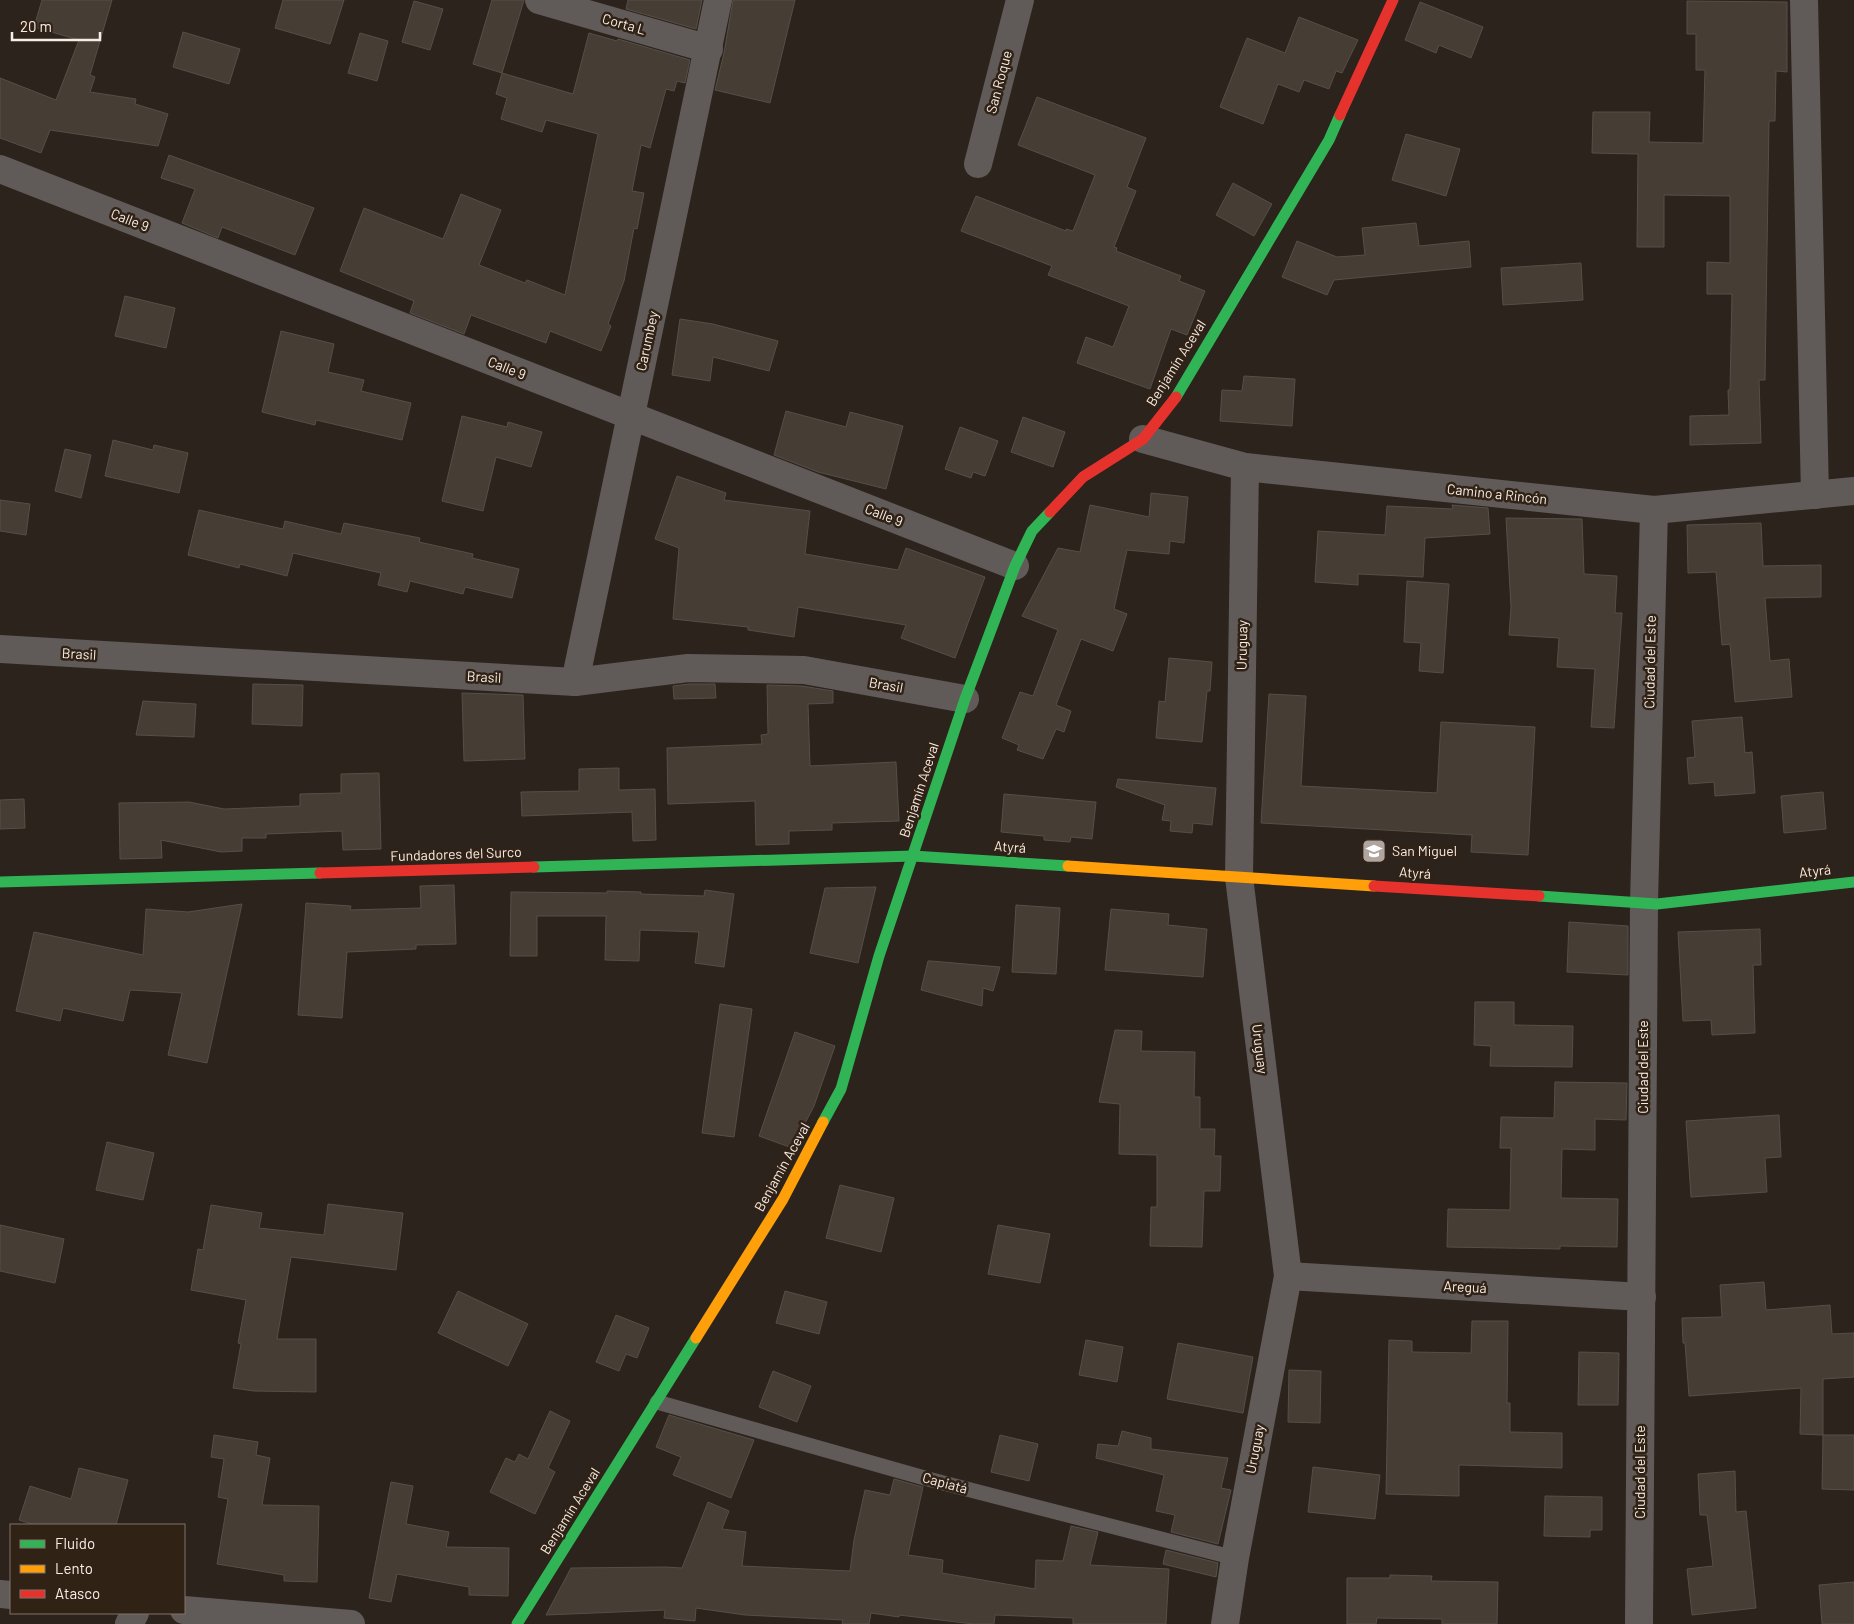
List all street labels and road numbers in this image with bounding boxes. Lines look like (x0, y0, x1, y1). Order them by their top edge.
street label: Corta L (600, 9, 648, 38)
street label: San Roque (982, 49, 1015, 115)
street label: Calle 9 (109, 205, 152, 235)
street label: Carumbey (632, 309, 661, 372)
street label: Benjamín Aceval (1142, 316, 1209, 409)
street label: Calle 9 (486, 353, 529, 383)
street label: Camino a Rincón (1446, 480, 1548, 507)
street label: Calle 9 (863, 500, 906, 530)
street label: Ciudad del Este (1640, 615, 1659, 709)
street label: Uruguay (1233, 619, 1250, 670)
street label: Brasil (61, 644, 97, 663)
street label: Brasil (466, 667, 502, 686)
street label: Brasil (868, 673, 905, 696)
street label: Benjamín Aceval (895, 740, 942, 840)
street label: Atyrá (993, 837, 1027, 856)
street label: Fundadores del Surco (390, 843, 522, 864)
street label: Atyrá (1798, 860, 1832, 881)
street label: Atyrá (1398, 863, 1432, 882)
street label: Ciudad del Este (1634, 1020, 1651, 1114)
street label: Uruguay (1249, 1023, 1272, 1075)
street label: Benjamín Aceval (750, 1119, 813, 1214)
street label: Areguá (1443, 1277, 1487, 1296)
street label: Uruguay (1241, 1422, 1268, 1475)
street label: Ciudad del Este (1631, 1425, 1648, 1519)
street label: Benjamín Aceval (536, 1464, 603, 1557)
street label: Capiatá (921, 1468, 970, 1497)

